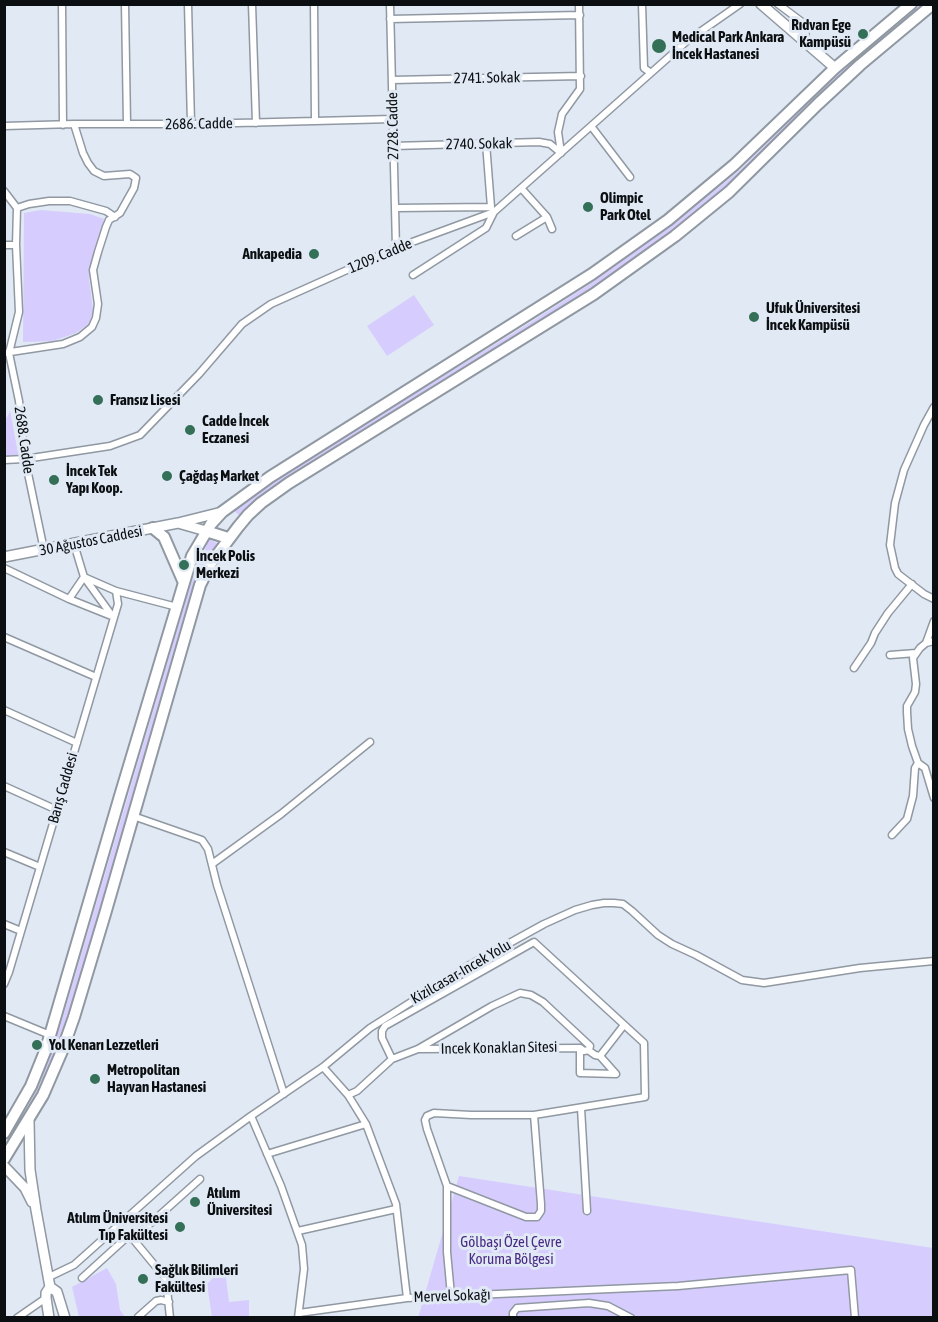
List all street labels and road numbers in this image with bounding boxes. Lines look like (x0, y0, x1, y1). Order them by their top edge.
street label: 2741. Sokak (454, 68, 520, 88)
street label: 2728. Cadde (383, 92, 403, 160)
street label: 2686. Cadde (165, 114, 233, 134)
street label: 2740. Sokak (446, 134, 512, 154)
street label: 1209. Cadde (345, 234, 415, 278)
street label: 2688. Cadde (10, 405, 38, 475)
street label: 30 Ağustos Caddesi (38, 522, 144, 560)
street label: Barış Caddesi (44, 751, 82, 825)
street label: Kizilcasar-Incek Yolu (408, 936, 514, 1008)
street label: Incek Konaklan Sitesi (440, 1038, 558, 1058)
street label: Mervel Sokağı (413, 1286, 491, 1306)

